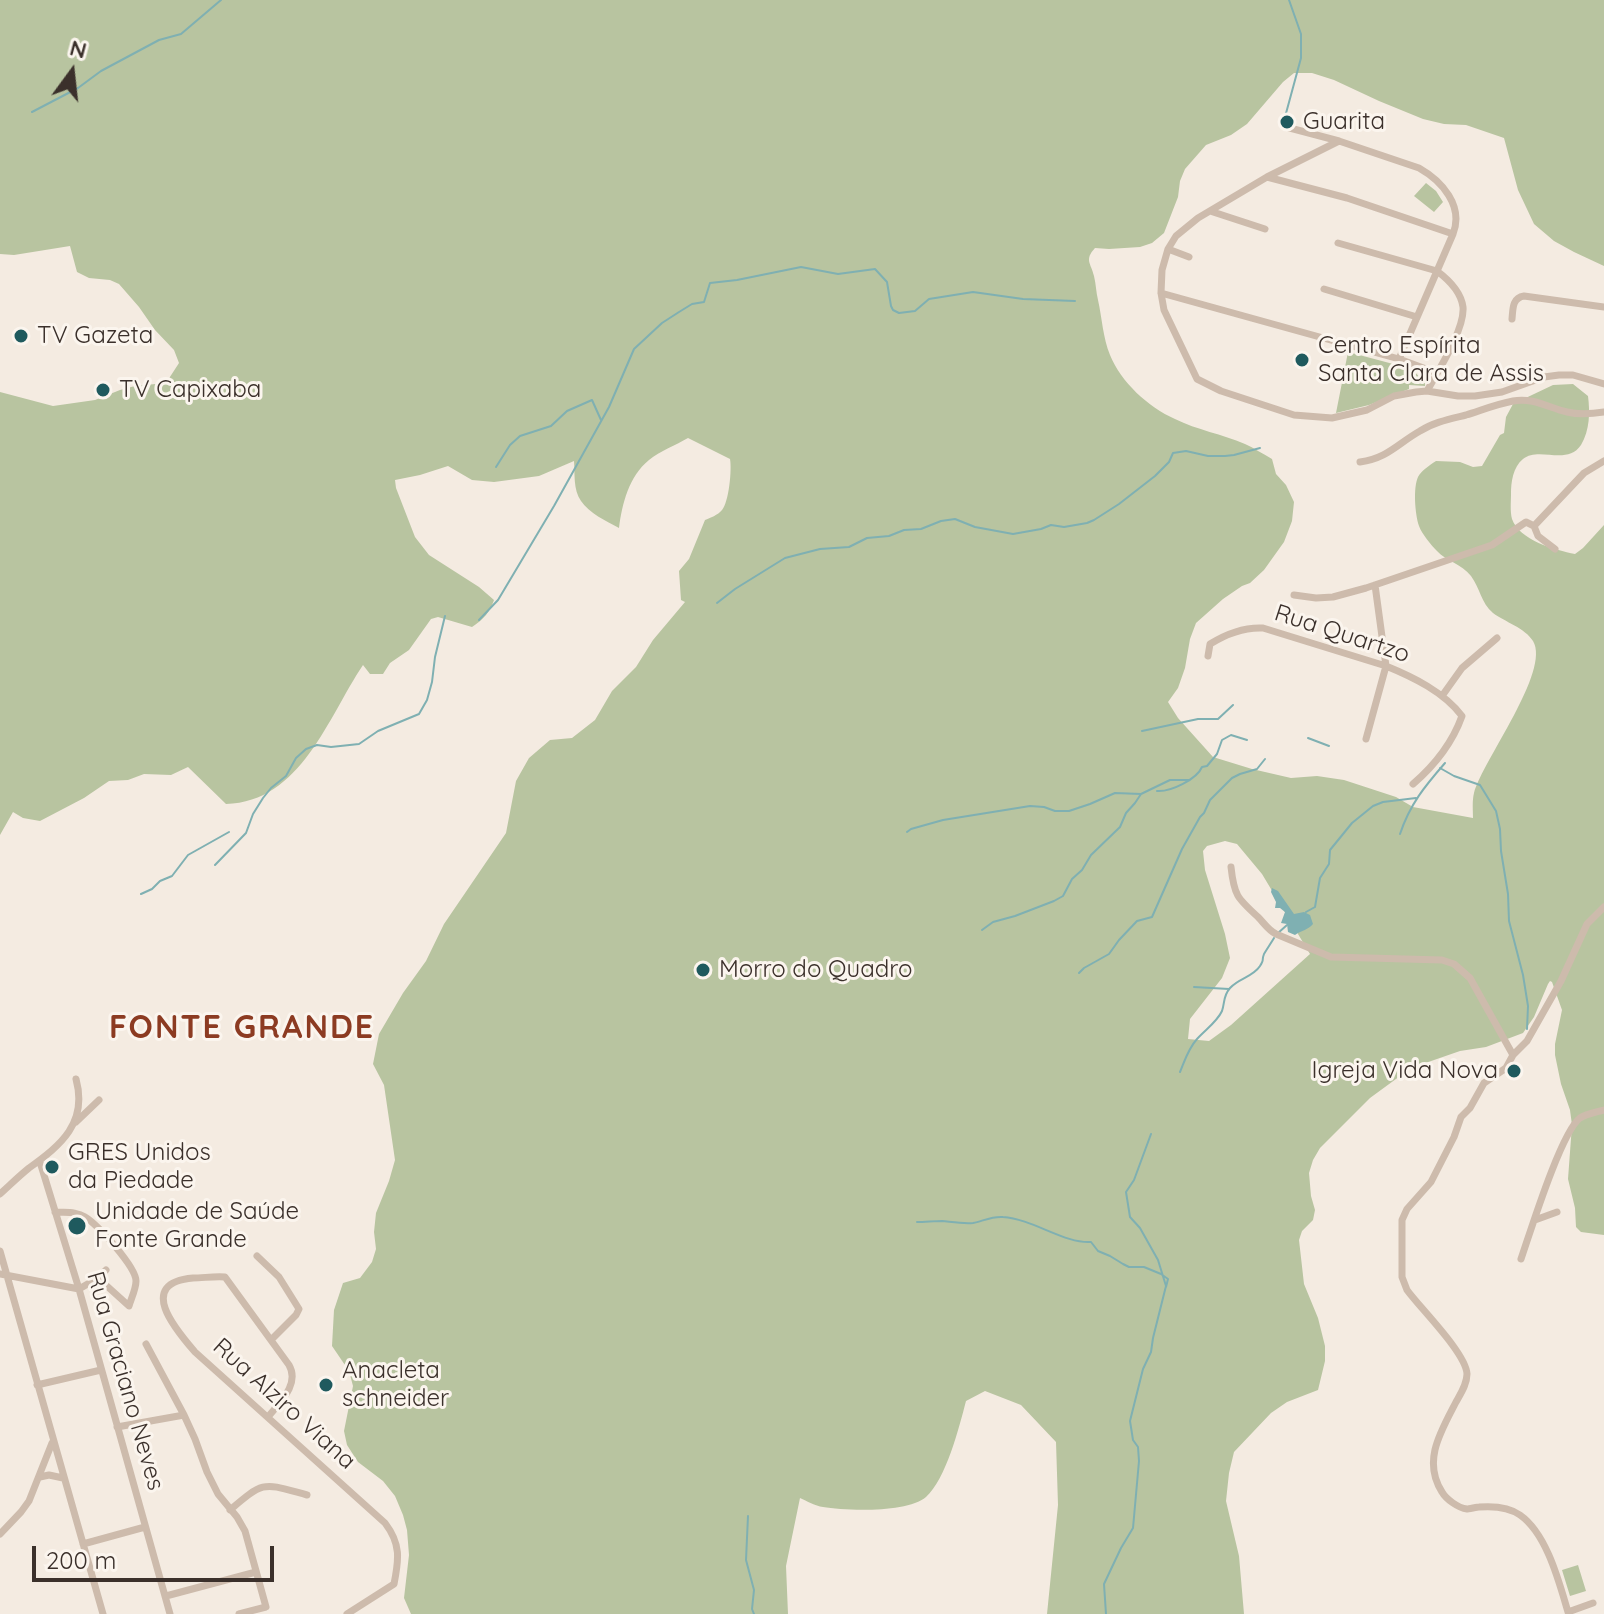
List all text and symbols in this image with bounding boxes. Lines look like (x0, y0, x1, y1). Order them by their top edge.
north arrow (32, 32, 112, 112)
text: N (67, 33, 90, 64)
place label: Guarita (1303, 108, 1385, 136)
marker: Guarita (1278, 113, 1296, 131)
place label: TV Gazeta (37, 322, 153, 350)
marker: TV Gazeta (12, 327, 30, 345)
place label: Centro Espírita Santa Clara de Assis (1318, 332, 1544, 388)
marker: Centro Espírita Santa Clara de Assis (1293, 351, 1311, 369)
place label: TV Capixaba (119, 376, 261, 404)
marker: TV Capixaba (94, 381, 112, 399)
street label: Rua Quartzo (1271, 599, 1413, 669)
place label: Morro do Quadro (719, 956, 912, 984)
marker: Morro do Quadro (694, 961, 712, 979)
district label: FONTE GRANDE (109, 1009, 375, 1047)
place label: Igreja Vida Nova (1311, 1057, 1498, 1085)
marker: Igreja Vida Nova (1505, 1062, 1523, 1080)
place label: GRES Unidos da Piedade (68, 1139, 211, 1195)
marker: GRES Unidos da Piedade (43, 1158, 61, 1176)
place label: Unidade de Saúde Fonte Grande (95, 1198, 299, 1254)
marker: Unidade de Saúde Fonte Grande (66, 1215, 88, 1237)
street label: Rua Graciano Neves (80, 1268, 170, 1494)
street label: Rua Alziro Viana (207, 1332, 361, 1476)
place label: Anacleta schneider (342, 1357, 449, 1413)
marker: Anacleta schneider (317, 1376, 335, 1394)
scale bar (36, 1530, 278, 1580)
text: 200 m (46, 1545, 116, 1575)

